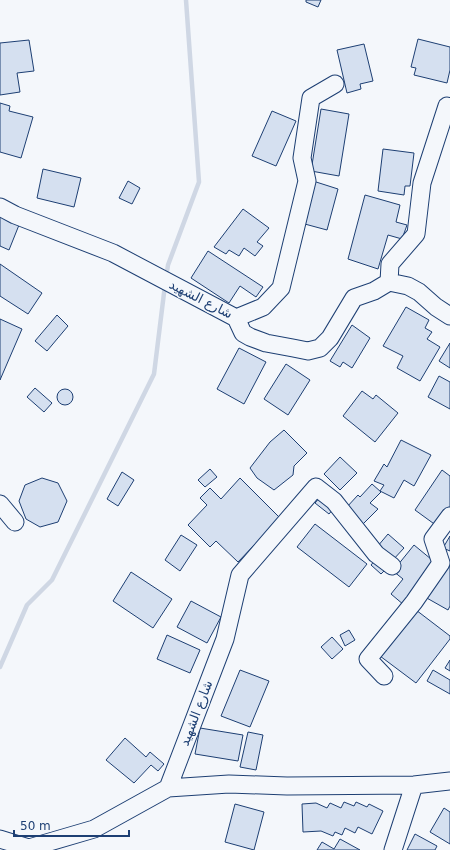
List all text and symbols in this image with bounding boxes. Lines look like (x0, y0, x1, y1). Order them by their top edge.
street label: شارع الشهيد (166, 277, 235, 322)
street label: شارع الشهيد (177, 678, 216, 748)
scale bar (14, 812, 129, 838)
text: 50 m (20, 819, 51, 833)

